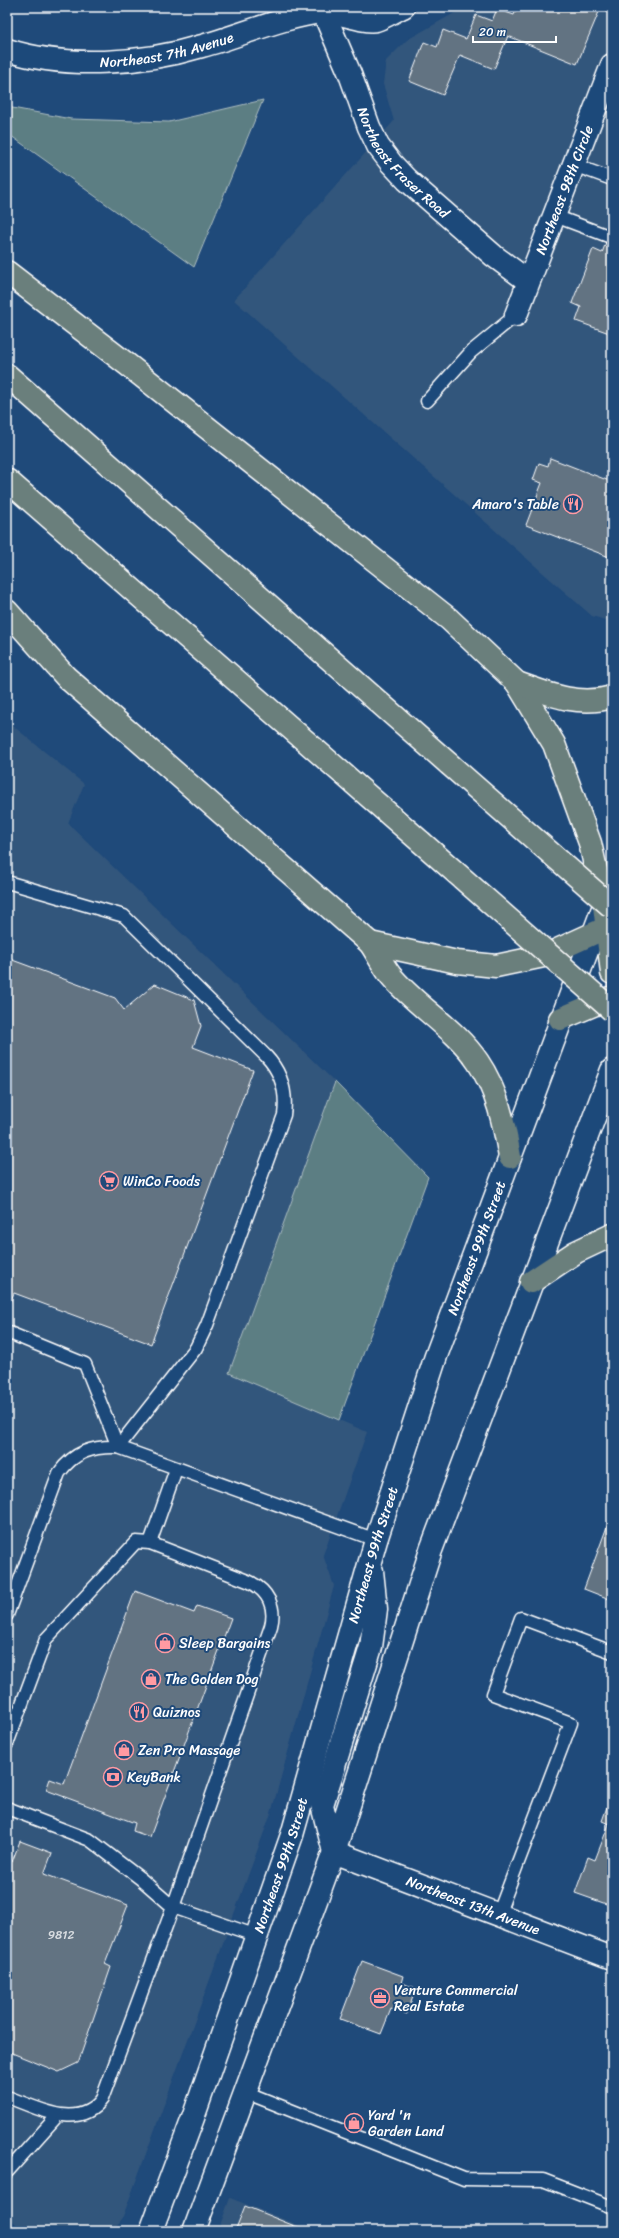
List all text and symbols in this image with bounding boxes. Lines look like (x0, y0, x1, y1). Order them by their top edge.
scale bar (473, 18, 556, 44)
text: 20 m (479, 21, 506, 43)
street label: Northeast 7th Avenue (99, 25, 237, 75)
street label: Northeast Fraser Road (350, 103, 456, 226)
street label: Northeast 98th Circle (528, 122, 601, 258)
place label: Amaro's Table (471, 492, 559, 517)
restaurant icon: Amaro's Table (562, 493, 584, 515)
place label: WinCo Foods (123, 1169, 201, 1194)
supermarket icon: WinCo Foods (98, 1170, 120, 1192)
street label: Northeast 99th Street (440, 1177, 513, 1319)
street label: Northeast 99th Street (341, 1483, 406, 1626)
place label: Sleep Bargains (179, 1631, 270, 1656)
shop icon: Sleep Bargains (154, 1632, 176, 1654)
place label: The Golden Dog (165, 1667, 259, 1692)
shop icon: The Golden Dog (140, 1668, 162, 1690)
place label: Quiznos (153, 1700, 201, 1725)
restaurant icon: Quiznos (128, 1701, 150, 1723)
place label: Zen Pro Massage (138, 1738, 241, 1763)
shop icon: Zen Pro Massage (113, 1739, 135, 1761)
place label: KeyBank (127, 1765, 181, 1790)
bank icon: KeyBank (102, 1766, 124, 1788)
street label: Northeast 99th Street (247, 1795, 315, 1937)
street label: Northeast 13th Avenue (402, 1869, 544, 1943)
house number: 9812 (48, 1924, 74, 1946)
place label: Venture Commercial Real Estate (394, 1978, 519, 2019)
office icon: Venture Commercial Real Estate (369, 1987, 391, 2009)
place label: Yard 'n Garden Land (368, 2103, 445, 2144)
shop icon: Yard 'n Garden Land (343, 2112, 365, 2134)

